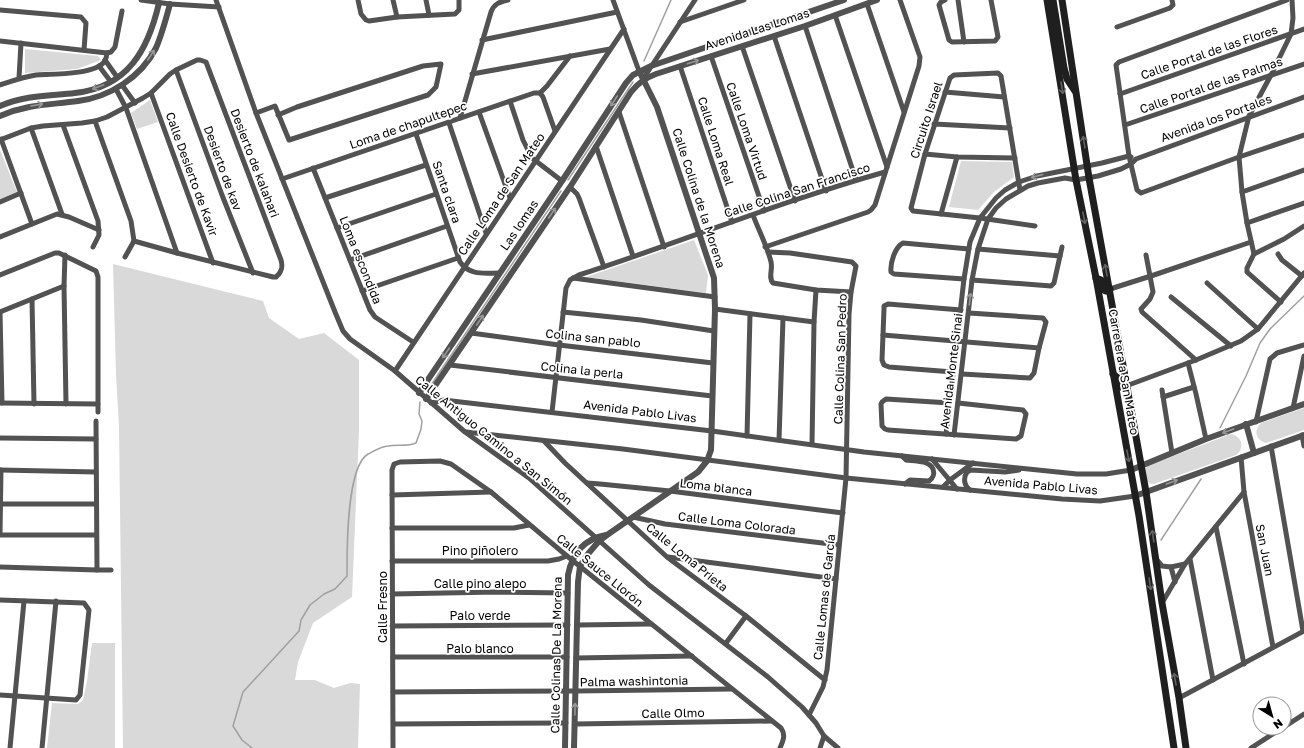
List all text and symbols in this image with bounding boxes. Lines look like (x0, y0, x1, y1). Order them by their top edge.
street label: Avenida Las Lomas (703, 5, 811, 53)
street label: Calle Portal de las Flores (1138, 21, 1280, 83)
one-way arrow (147, 50, 155, 61)
street label: Calle Portal de las Palmas (1138, 53, 1284, 117)
one-way arrow (686, 58, 699, 65)
street label: Circuito Israel (906, 79, 946, 160)
street label: Calle Loma Virtud (723, 80, 771, 182)
one-way arrow (1058, 82, 1066, 95)
one-way arrow (93, 84, 105, 92)
street label: Avenida los Portales (1158, 91, 1274, 145)
one-way arrow (610, 95, 618, 106)
street label: Calle Loma Real (695, 95, 737, 187)
street label: Loma de chapultepec (347, 98, 469, 152)
one-way arrow (30, 101, 43, 109)
street label: Desierto de kalahari (227, 107, 283, 219)
street label: Calle Desierto de Kavir (163, 110, 222, 238)
street label: Desierto de kav (201, 124, 245, 213)
street label: Calle Colina de la Morena (669, 126, 729, 270)
street label: Calle Loma de San Mateo (454, 130, 548, 258)
one-way arrow (1080, 136, 1088, 149)
street label: Santa clara (429, 159, 465, 225)
street label: Calle Colina San Francisco (722, 159, 872, 221)
one-way arrow (1030, 173, 1043, 180)
street label: Las lomas (497, 197, 541, 253)
one-way arrow (548, 207, 556, 218)
one-way arrow (1080, 211, 1088, 224)
street label: Loma escondida (337, 214, 385, 306)
one-way arrow (1102, 264, 1110, 277)
street label: Calle Colina San Pedro (830, 293, 850, 425)
one-way arrow (966, 293, 974, 306)
street label: Carretera a San Mateo (1106, 308, 1142, 436)
street label: Avenida Monte Sinai (936, 312, 966, 430)
one-way arrow (476, 315, 484, 326)
street label: Colina san pablo (545, 326, 641, 350)
one-way arrow (442, 347, 450, 358)
street label: Colina la perla (540, 358, 624, 382)
street label: Calle Antiguo Camino a San Simón (412, 372, 576, 508)
street label: Avenida Pablo Livas (583, 397, 697, 425)
one-way arrow (1221, 428, 1234, 435)
one-way arrow (1124, 449, 1132, 462)
street label: Avenida Pablo Livas (984, 473, 1098, 497)
street label: Loma blanca (679, 475, 753, 499)
one-way arrow (1165, 478, 1177, 486)
street label: Calle Loma Colorada (677, 508, 797, 538)
street label: Calle Loma Prieta (643, 519, 731, 595)
street label: San Juan (1253, 523, 1277, 577)
street label: Calle Sauce Llorón (554, 530, 646, 610)
one-way arrow (1149, 530, 1157, 543)
street label: Calle Lomas de García (810, 533, 838, 661)
street label: Pino piñolero (442, 543, 518, 558)
street label: Calle Fresno (375, 571, 390, 643)
street label: Calle pino alepo (434, 576, 526, 591)
street label: Calle Colinas De La Morena (547, 577, 565, 733)
one-way arrow (1146, 577, 1154, 590)
street label: Palo verde (450, 608, 510, 623)
street label: Palo blanco (446, 641, 514, 656)
one-way arrow (1171, 672, 1179, 685)
street label: Palma washintonia (580, 673, 688, 689)
north arrow (1252, 696, 1292, 736)
one-way arrow (571, 703, 579, 716)
street label: Calle Olmo (641, 705, 705, 721)
text: N (1271, 717, 1286, 732)

